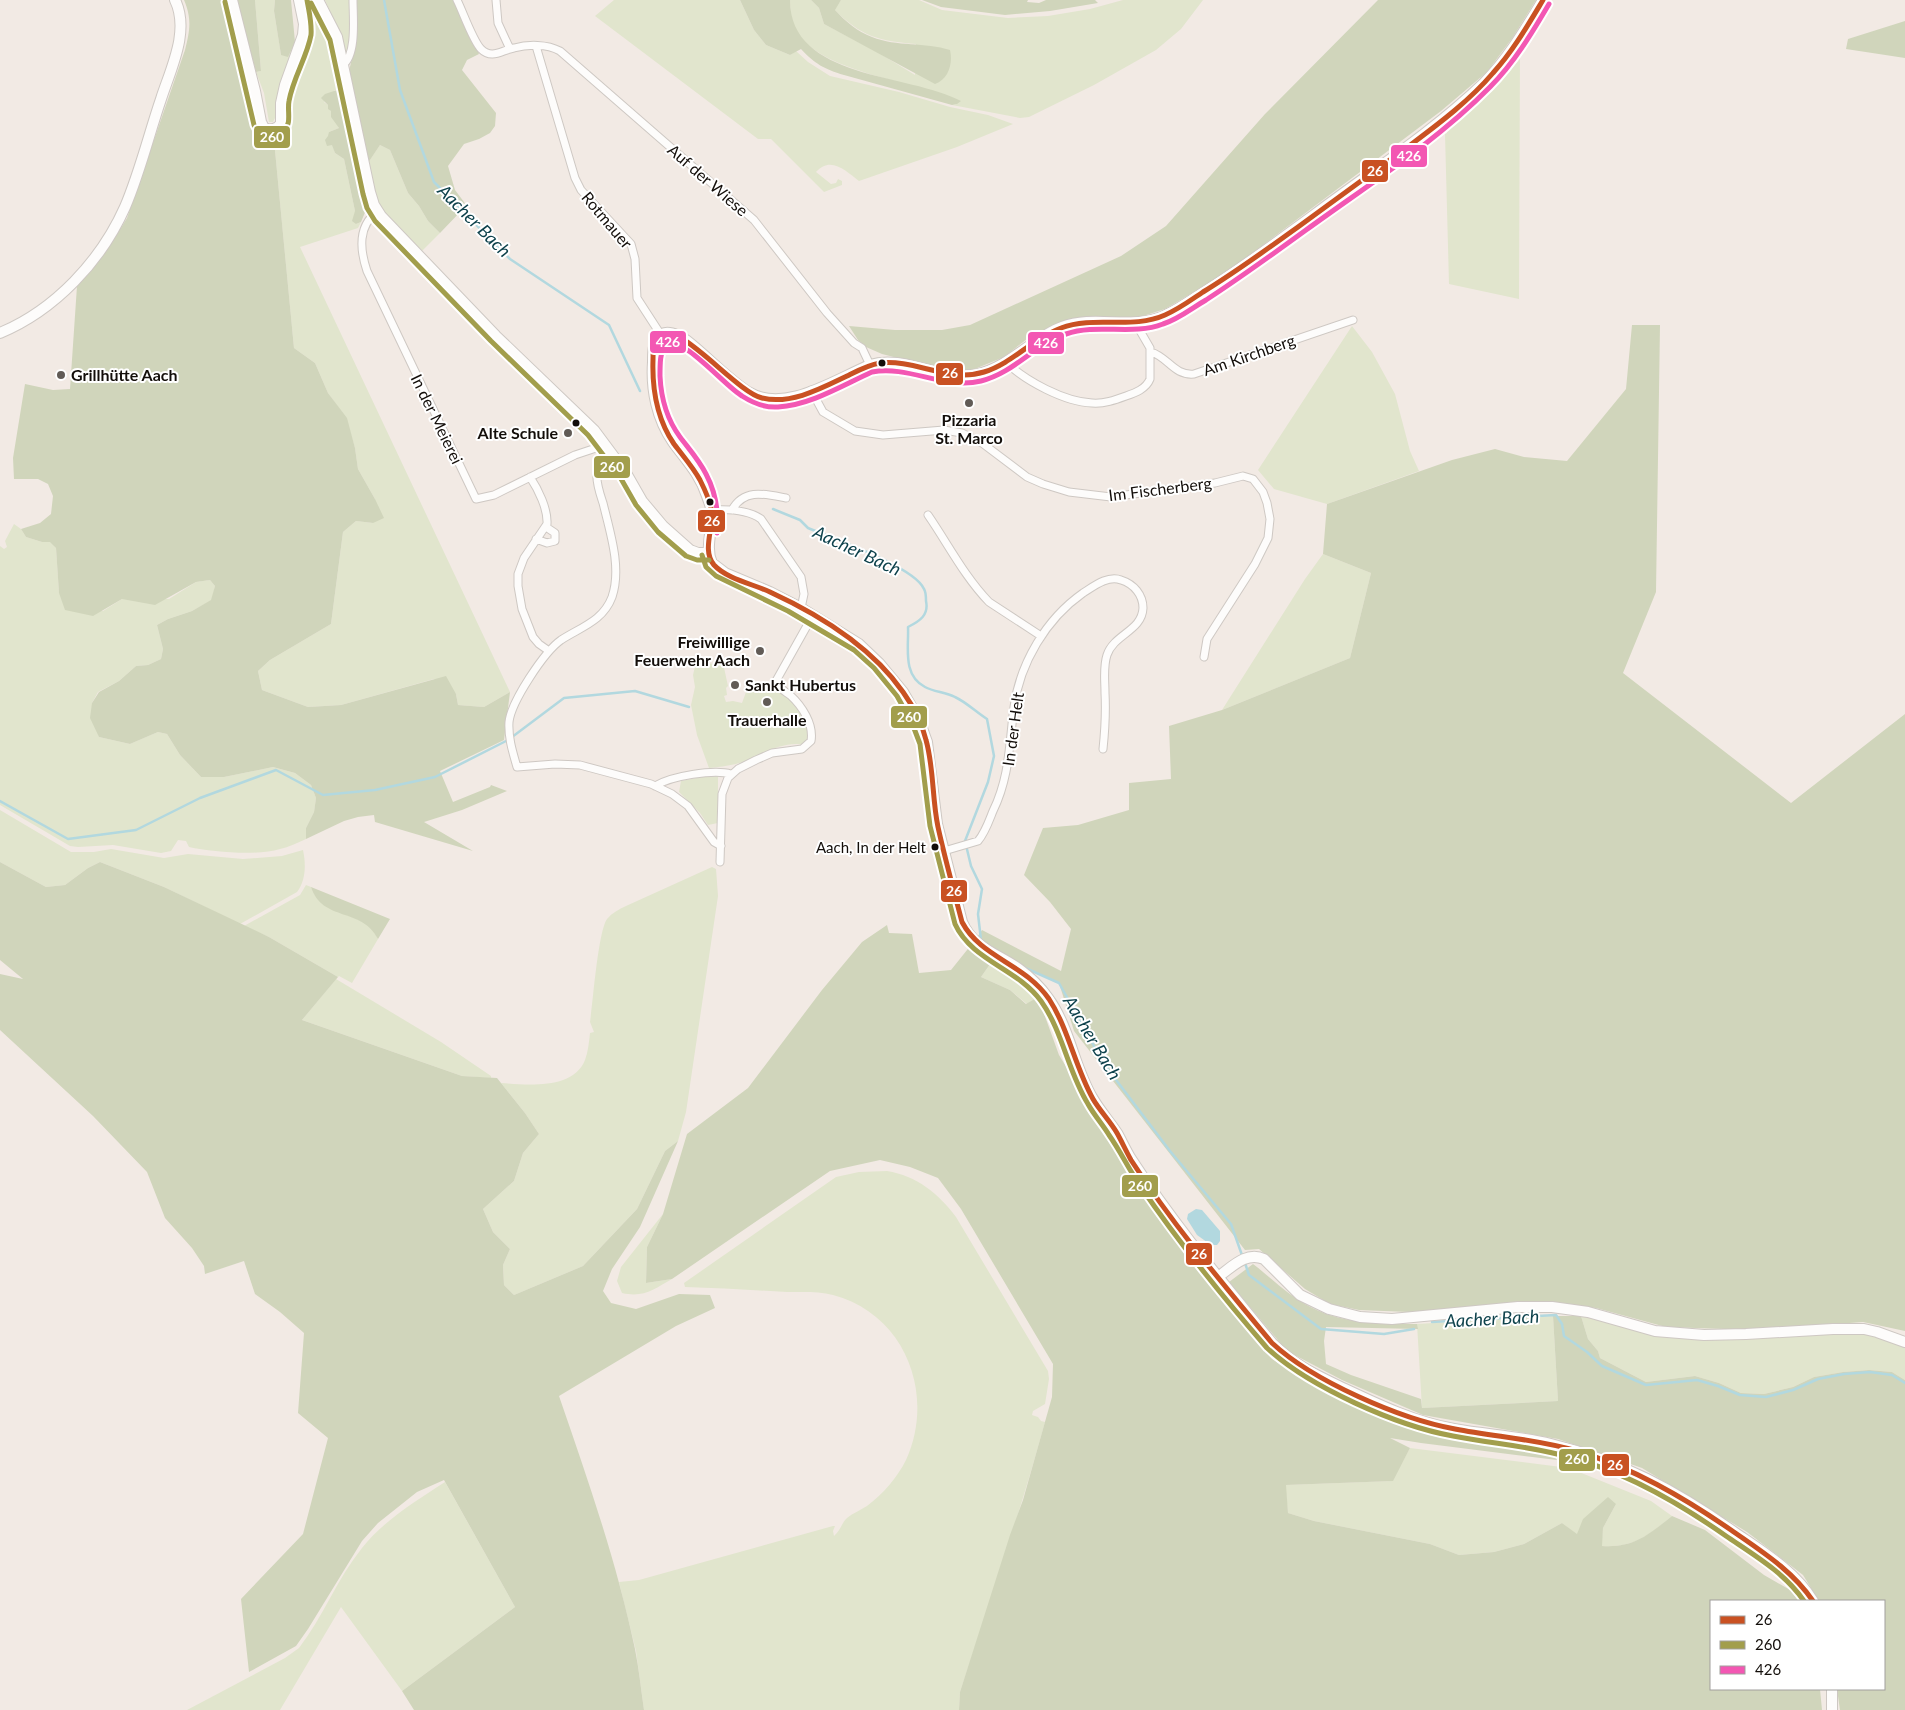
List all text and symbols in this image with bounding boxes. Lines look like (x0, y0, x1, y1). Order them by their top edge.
line badge: 260 (253, 125, 291, 149)
text: 260 (260, 128, 284, 145)
street label: Auf der Wiese (664, 140, 752, 220)
line badge: 426 (1390, 144, 1428, 168)
text: 426 (1397, 147, 1421, 164)
line badge: 26 (1361, 159, 1389, 183)
text: 26 (1367, 162, 1383, 179)
water label: Aacher Bach (433, 178, 516, 261)
street label: Rotmauer (578, 187, 637, 252)
line badge: 426 (649, 330, 687, 354)
street label: Am Kirchberg (1200, 330, 1297, 379)
line badge: 426 (1027, 331, 1065, 355)
text: 426 (656, 333, 680, 350)
text: 426 (1034, 334, 1058, 351)
unlabelled marker (877, 358, 887, 368)
line badge: 26 (935, 362, 964, 386)
text: 26 (942, 364, 958, 381)
place label: Grillhütte Aach (71, 365, 178, 384)
marker: Grillhütte Aach (55, 369, 67, 381)
street label: In der Meierei (408, 371, 467, 467)
marker: Pizzaria St. Marco (963, 397, 975, 409)
place label: Pizzaria St. Marco (935, 410, 1003, 447)
unlabelled marker (571, 418, 581, 428)
place label: Alte Schule (477, 423, 558, 442)
marker: Alte Schule (562, 427, 574, 439)
line badge: 260 (593, 455, 631, 479)
text: 260 (600, 458, 624, 475)
street label: Im Fischerberg (1107, 473, 1213, 504)
unlabelled marker (705, 497, 715, 507)
line badge: 26 (697, 509, 726, 533)
text: 26 (704, 512, 720, 529)
water label: Aacher Bach (809, 520, 905, 580)
place label: Freiwillige Feuerwehr Aach (634, 632, 750, 669)
marker: Freiwillige Feuerwehr Aach (754, 645, 766, 657)
place label: Sankt Hubertus (745, 675, 856, 694)
marker: Sankt Hubertus (729, 679, 741, 691)
street label: In der Helt (998, 691, 1027, 767)
marker: Trauerhalle (761, 696, 773, 708)
line badge: 260 (890, 705, 928, 729)
text: 260 (897, 708, 921, 725)
place label: Trauerhalle (727, 710, 807, 729)
place label: Aach, In der Helt (816, 838, 927, 856)
marker: Aach, In der Helt (930, 842, 940, 852)
line badge: 26 (940, 879, 968, 903)
text: 26 (946, 882, 962, 899)
water label: Aacher Bach (1059, 991, 1127, 1084)
line badge: 260 (1121, 1174, 1159, 1198)
text: 260 (1128, 1177, 1152, 1194)
line badge: 26 (1185, 1242, 1213, 1266)
text: 26 (1191, 1245, 1207, 1262)
water label: Aacher Bach (1443, 1305, 1540, 1332)
line badge: 260 (1558, 1448, 1596, 1472)
text: 260 (1565, 1450, 1589, 1467)
line badge: 26 (1601, 1453, 1630, 1477)
text: 26 (1607, 1456, 1623, 1473)
legend (1710, 1600, 1885, 1690)
text: 26 (1755, 1610, 1773, 1628)
text: 260 (1755, 1635, 1781, 1653)
text: 426 (1755, 1660, 1781, 1678)

